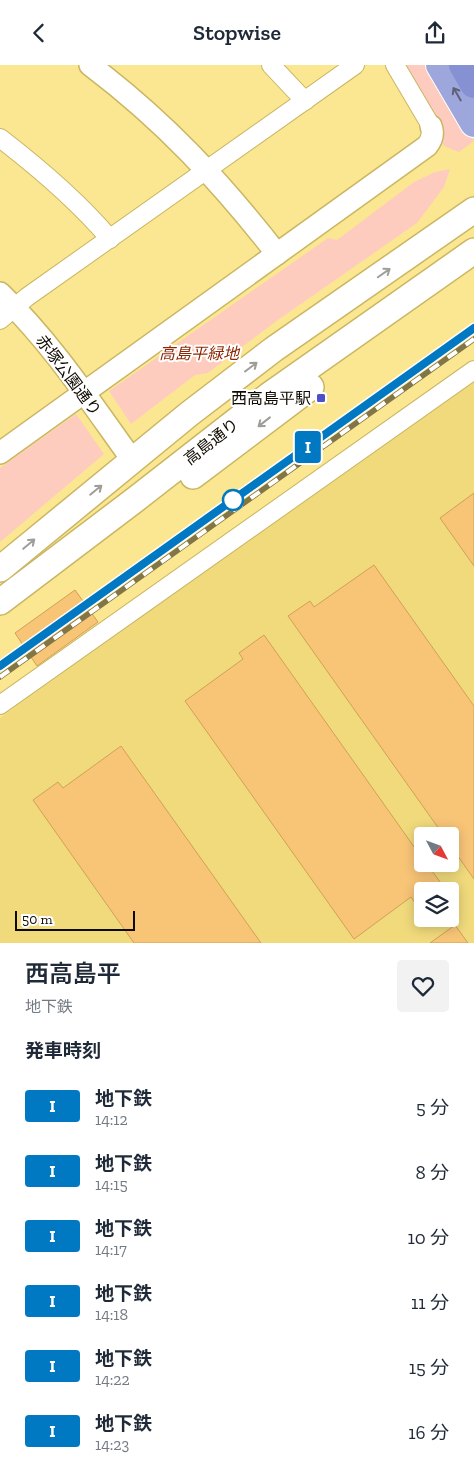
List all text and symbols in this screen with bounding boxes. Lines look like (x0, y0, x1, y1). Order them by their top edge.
icon: back (25, 19, 53, 47)
text: Stopwise (193, 19, 281, 46)
icon: share (421, 19, 449, 47)
one-way arrow (452, 88, 462, 102)
one-way arrow (376, 268, 390, 278)
street label: 赤塚公園通り (32, 331, 105, 419)
park label: 高島平緑地 (159, 344, 241, 363)
one-way arrow (244, 361, 257, 372)
place label: 西高島平駅 (231, 389, 311, 408)
marker: 西高島平駅 (315, 392, 327, 404)
street label: 高島通り (180, 414, 242, 469)
one-way arrow (258, 417, 271, 428)
line badge: I (292, 431, 324, 463)
text: I (305, 436, 311, 458)
one-way arrow (90, 484, 103, 495)
unlabelled marker (222, 489, 244, 511)
one-way arrow (22, 539, 35, 550)
north arrow (414, 827, 459, 873)
map controls (414, 827, 459, 927)
button: layers (414, 882, 459, 927)
scale bar (15, 908, 135, 931)
text: 50 m (22, 911, 53, 928)
text: 西高島平 (25, 959, 121, 988)
button: heart (397, 960, 449, 1012)
text: 地下鉄 (25, 997, 73, 1016)
text: 発車時刻 (25, 1039, 101, 1062)
text: 地下鉄 (95, 1087, 152, 1110)
text: I (49, 1095, 56, 1117)
text: 5 分 (416, 1096, 449, 1119)
text: 14:12 (95, 1110, 128, 1129)
text: 地下鉄 (95, 1152, 152, 1175)
text: I (49, 1160, 56, 1182)
text: 8 分 (415, 1161, 449, 1184)
text: 14:15 (95, 1175, 128, 1194)
text: 地下鉄 (95, 1217, 152, 1240)
text: I (49, 1225, 56, 1247)
text: 10 分 (407, 1226, 449, 1249)
text: 14:17 (95, 1240, 127, 1259)
text: 地下鉄 (95, 1282, 152, 1305)
text: I (49, 1290, 56, 1312)
text: 11 分 (411, 1291, 449, 1314)
text: 14:18 (95, 1305, 128, 1324)
text: 地下鉄 (95, 1347, 152, 1370)
text: I (49, 1355, 56, 1377)
text: 15 分 (409, 1356, 449, 1379)
text: 14:22 (95, 1370, 130, 1389)
text: 地下鉄 (95, 1412, 152, 1435)
text: I (49, 1420, 56, 1442)
text: 16 分 (408, 1421, 449, 1444)
text: 14:23 (95, 1435, 129, 1454)

